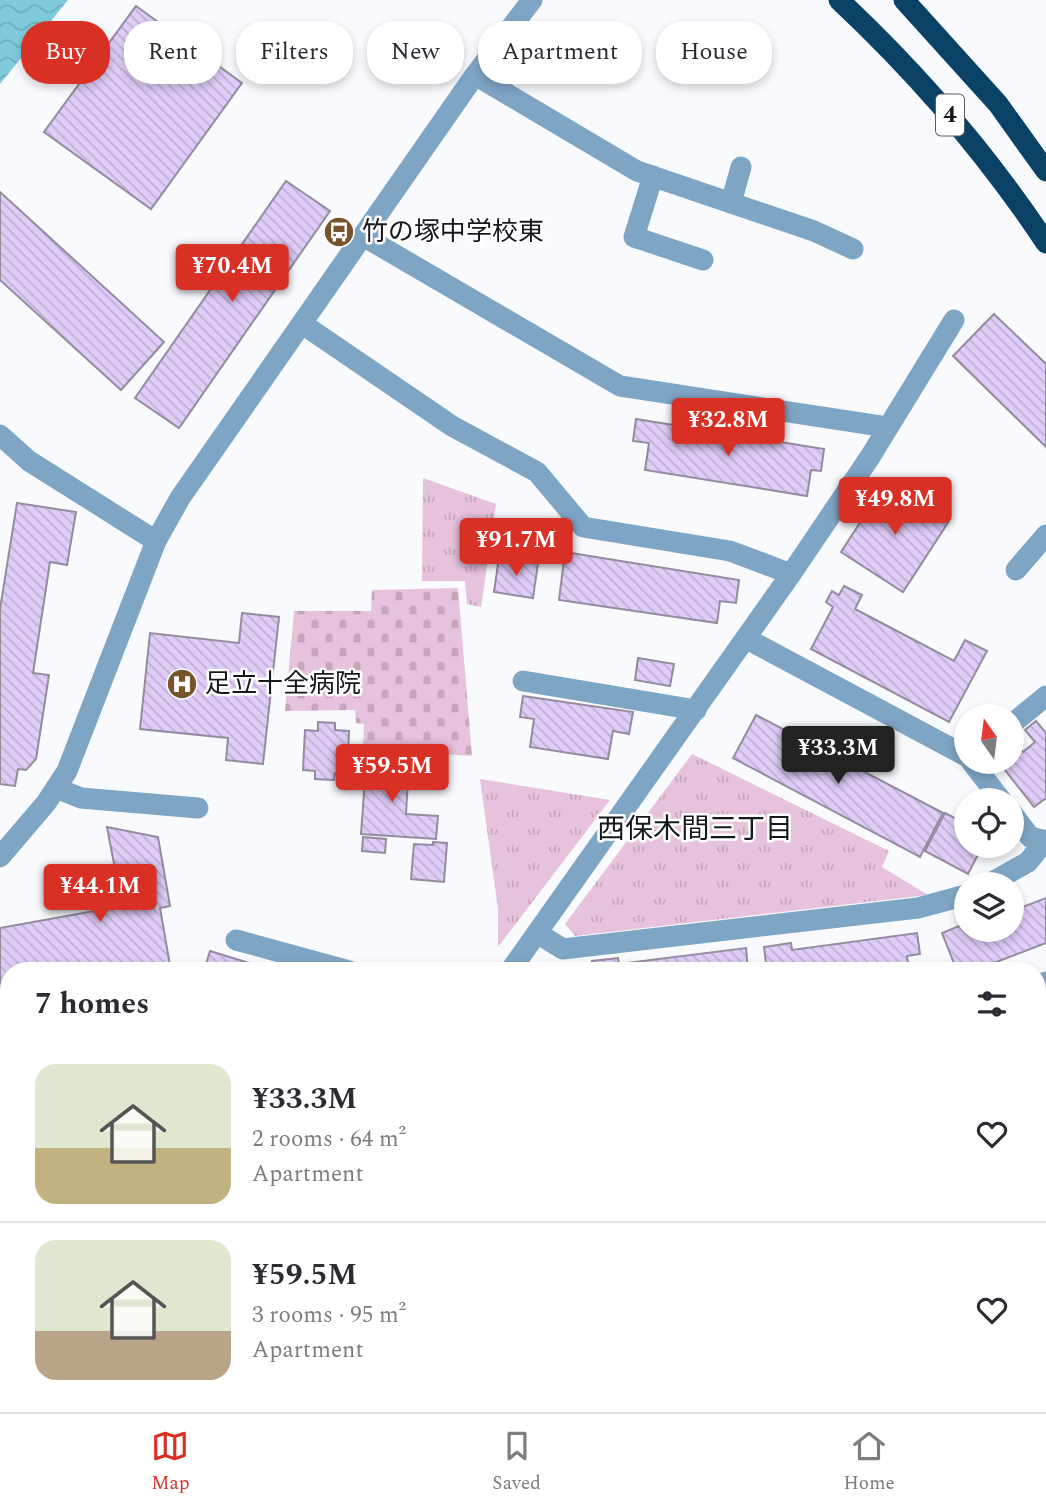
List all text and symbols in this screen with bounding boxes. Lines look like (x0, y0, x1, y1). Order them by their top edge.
chip: Buy (21, 21, 110, 84)
chip: Rent (124, 21, 222, 84)
chip: Filters (236, 21, 353, 84)
chip: New (367, 21, 464, 84)
chip: Apartment (478, 21, 642, 84)
chip: House (656, 21, 772, 84)
road number: 4 (936, 94, 964, 135)
place label: 竹の塚中学校東 (362, 212, 544, 252)
bus stop icon: 竹の塚中学校東 (322, 215, 356, 249)
pin: ¥70.4M (175, 244, 289, 304)
text: ¥70.4M (192, 249, 272, 284)
pin: ¥32.8M (671, 398, 785, 458)
text: ¥32.8M (688, 403, 768, 438)
pin: ¥49.8M (838, 477, 952, 537)
text: ¥49.8M (855, 482, 935, 517)
pin: ¥91.7M (459, 518, 573, 578)
text: ¥91.7M (476, 523, 556, 558)
place label: 足立十全病院 (205, 664, 361, 704)
hospital icon: 足立十全病院 (165, 667, 199, 701)
north arrow (954, 704, 1024, 774)
map controls (954, 704, 1024, 942)
pin: ¥33.3M (781, 726, 895, 786)
text: ¥33.3M (798, 731, 878, 766)
pin: ¥59.5M (335, 744, 449, 804)
text: ¥59.5M (352, 749, 432, 784)
button: locate (954, 788, 1024, 858)
district label: 西保木間三丁目 (597, 808, 793, 851)
pin: ¥44.1M (43, 864, 157, 924)
text: ¥44.1M (60, 869, 140, 904)
button: layers (954, 872, 1024, 942)
text: 7 homes (35, 981, 149, 1027)
icon: filters (973, 985, 1011, 1023)
text: ¥33.3M (252, 1076, 357, 1122)
icon: home (91, 1092, 175, 1176)
icon: heart (973, 1115, 1011, 1153)
text: 2 rooms · 64 m² (252, 1122, 406, 1157)
text: Apartment (252, 1157, 364, 1192)
text: ¥59.5M (252, 1252, 357, 1298)
icon: home (91, 1268, 175, 1352)
icon: heart (973, 1291, 1011, 1329)
text: 3 rooms · 95 m² (252, 1298, 406, 1333)
text: Apartment (252, 1333, 364, 1368)
tab: Map (151, 1427, 190, 1498)
tab: Saved (492, 1427, 541, 1498)
tab: Home (843, 1427, 895, 1498)

